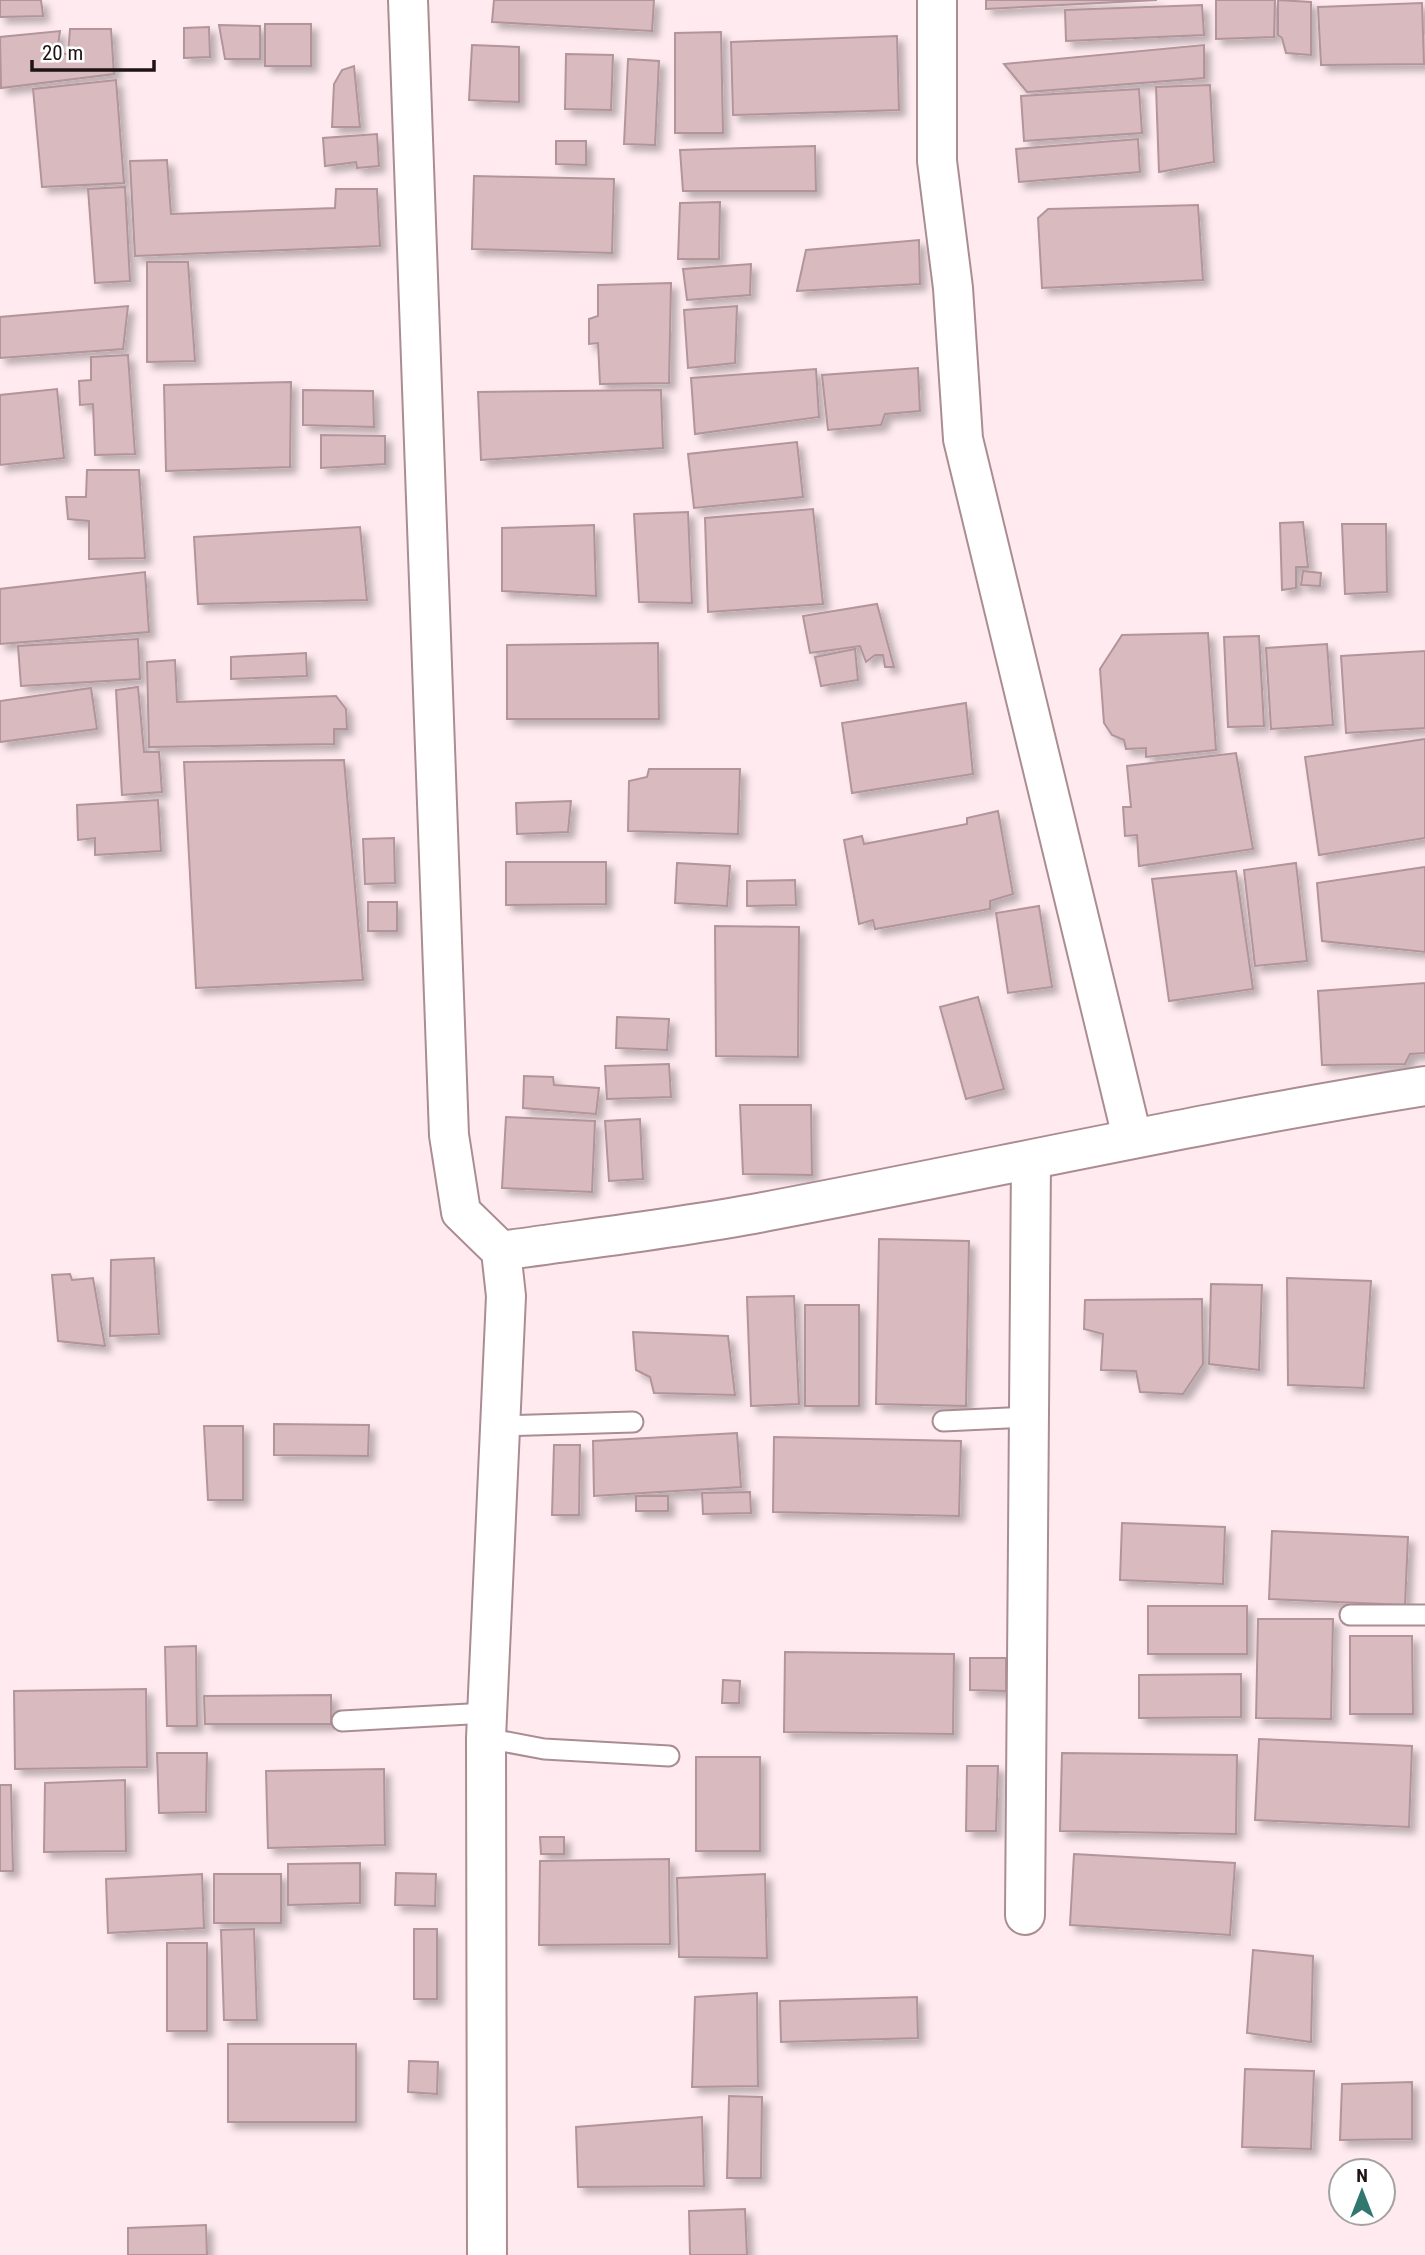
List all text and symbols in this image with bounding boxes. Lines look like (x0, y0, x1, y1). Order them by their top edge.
scale bar (32, 28, 154, 72)
text: 20 m (42, 41, 83, 65)
north arrow (1327, 2157, 1397, 2227)
text: N (1356, 2164, 1368, 2187)

